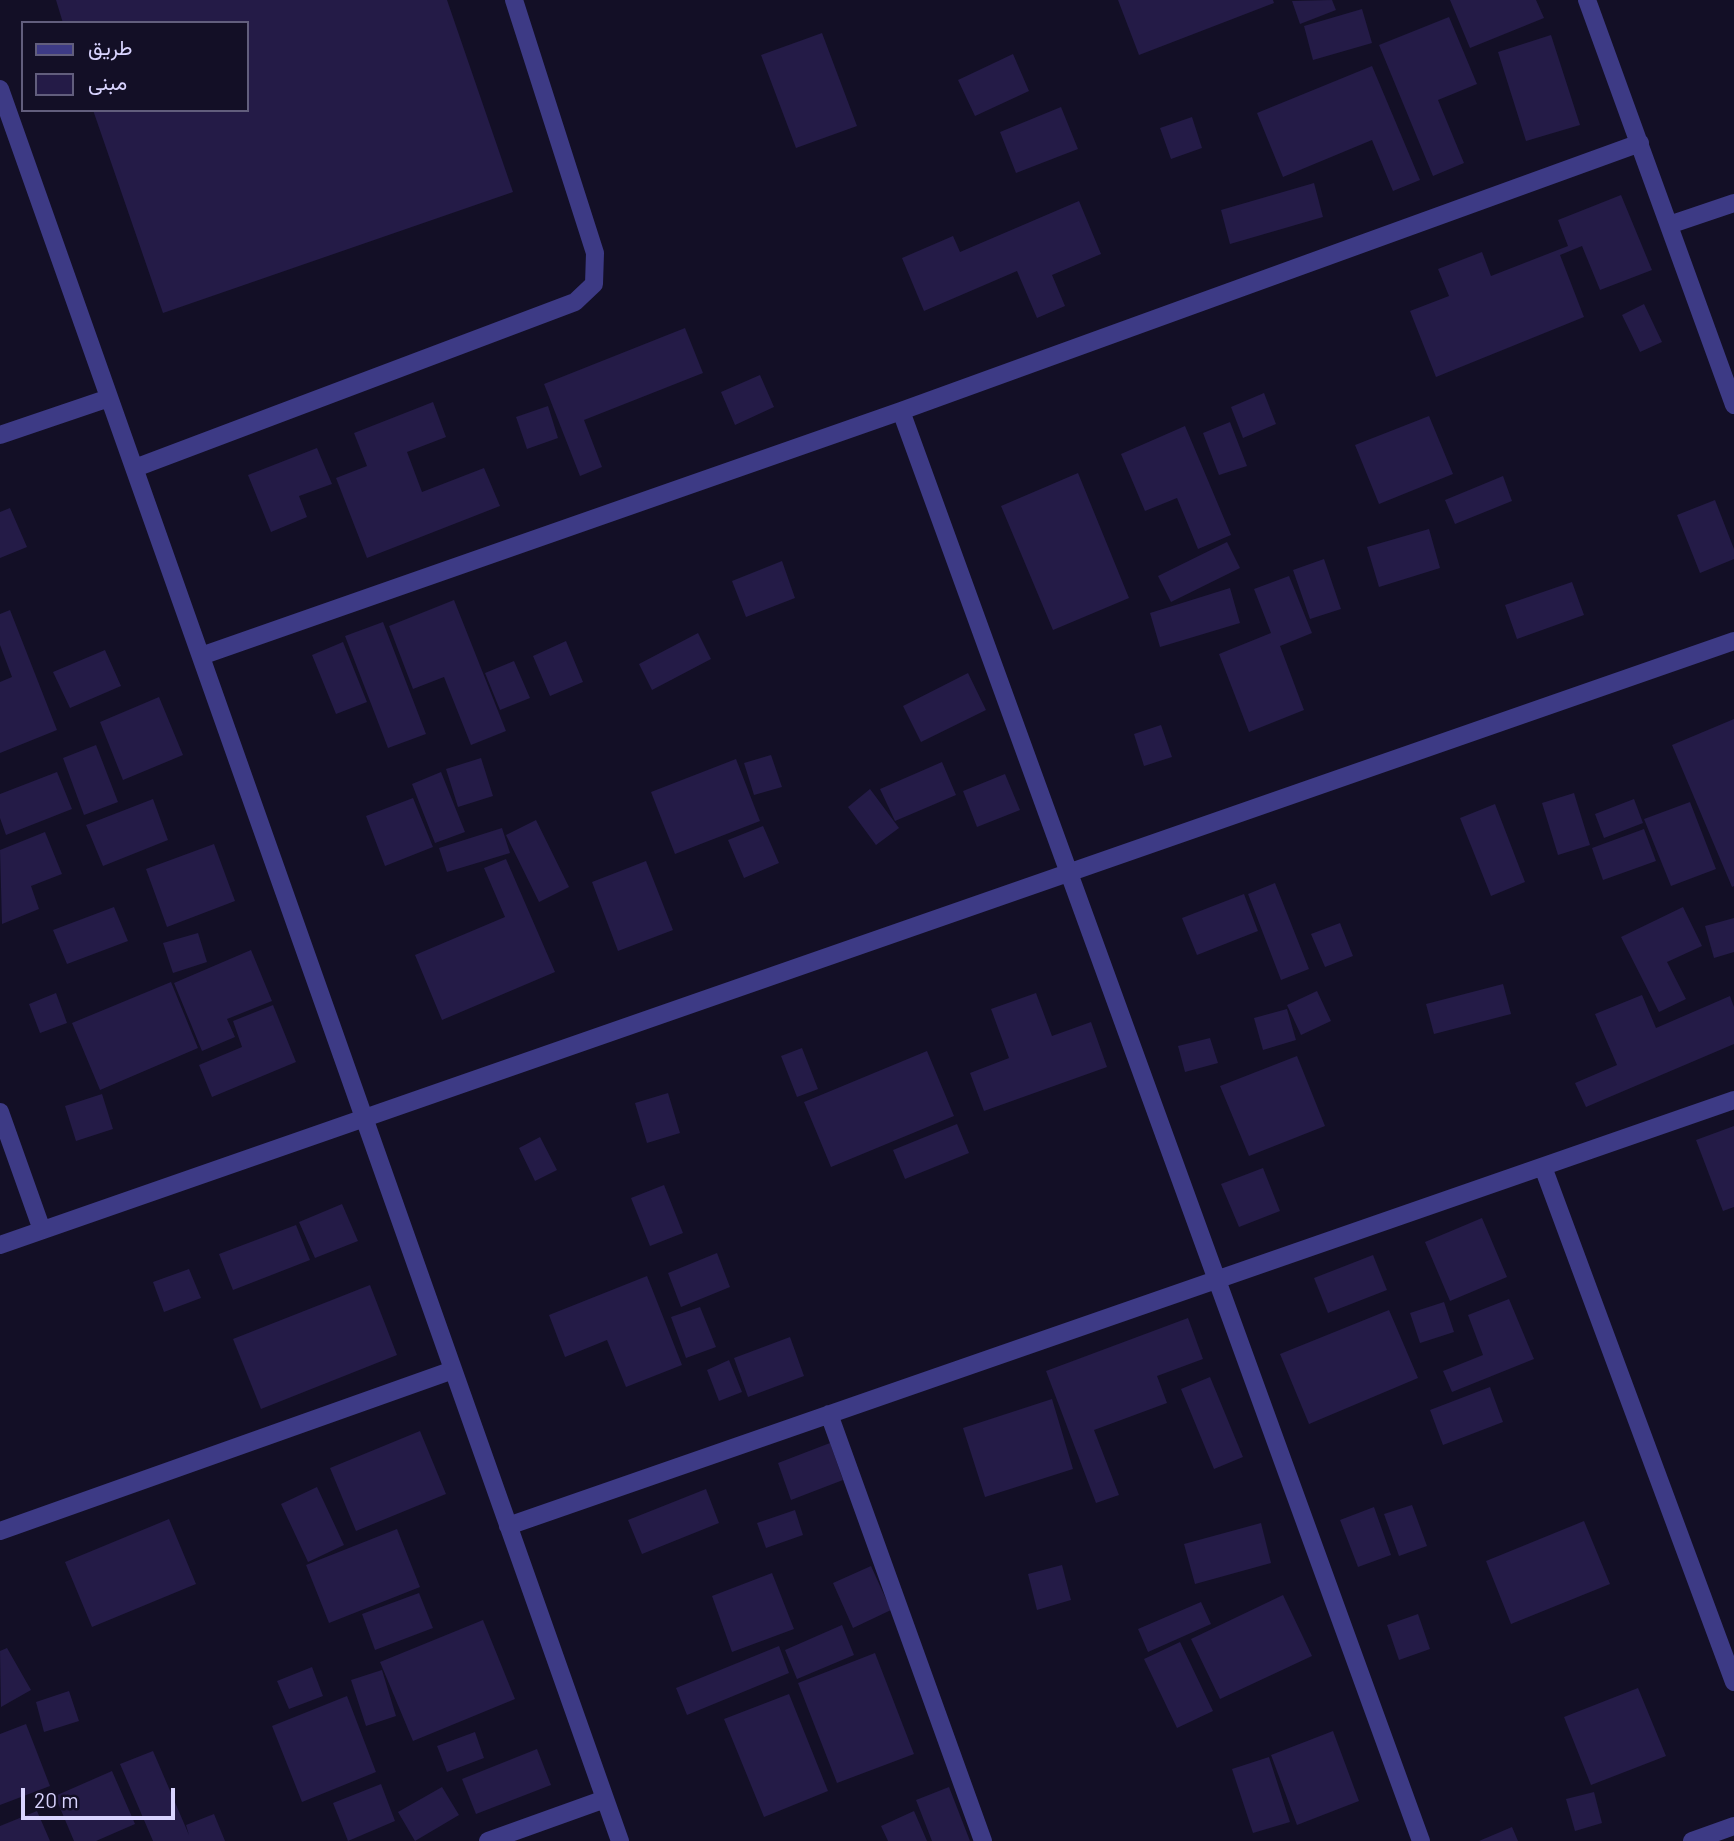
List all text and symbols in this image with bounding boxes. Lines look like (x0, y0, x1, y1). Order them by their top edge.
legend (21, 21, 248, 112)
text: طريق (88, 34, 133, 59)
text: مبنى (88, 69, 127, 94)
scale bar (24, 1774, 178, 1818)
text: 20 m (34, 1787, 79, 1812)

